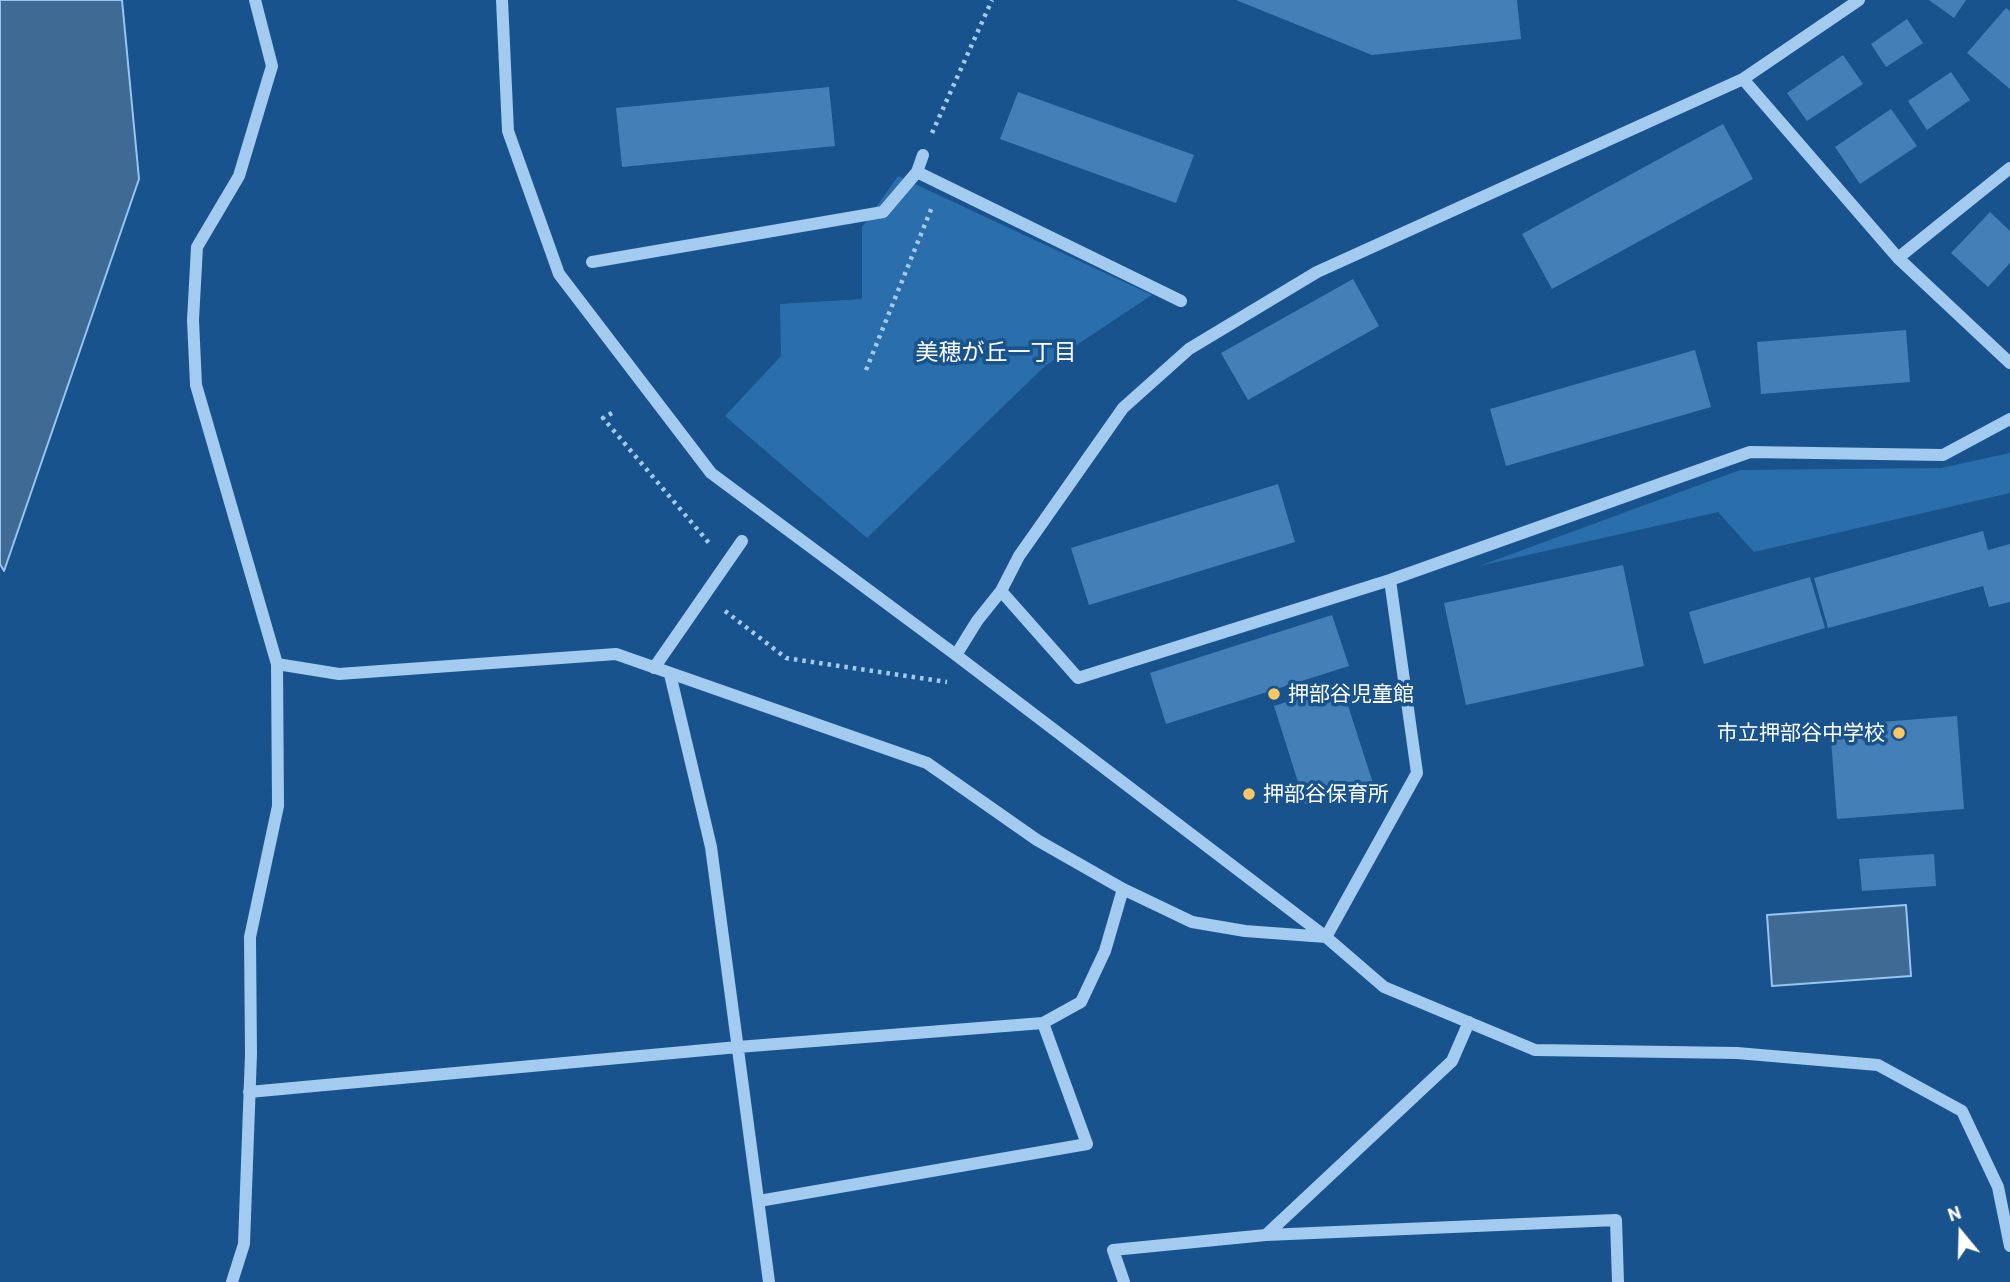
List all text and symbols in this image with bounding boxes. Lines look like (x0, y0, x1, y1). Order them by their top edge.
district label: 美穂が丘一丁目 (916, 338, 1076, 366)
place label: 押部谷児童館 (1288, 681, 1414, 707)
marker: 押部谷児童館 (1266, 686, 1282, 702)
place label: 市立押部谷中学校 (1717, 720, 1885, 746)
marker: 市立押部谷中学校 (1891, 725, 1907, 741)
place label: 押部谷保育所 (1263, 781, 1389, 807)
marker: 押部谷保育所 (1241, 786, 1257, 802)
north arrow (1926, 1198, 1996, 1268)
text: N (1944, 1200, 1964, 1226)

